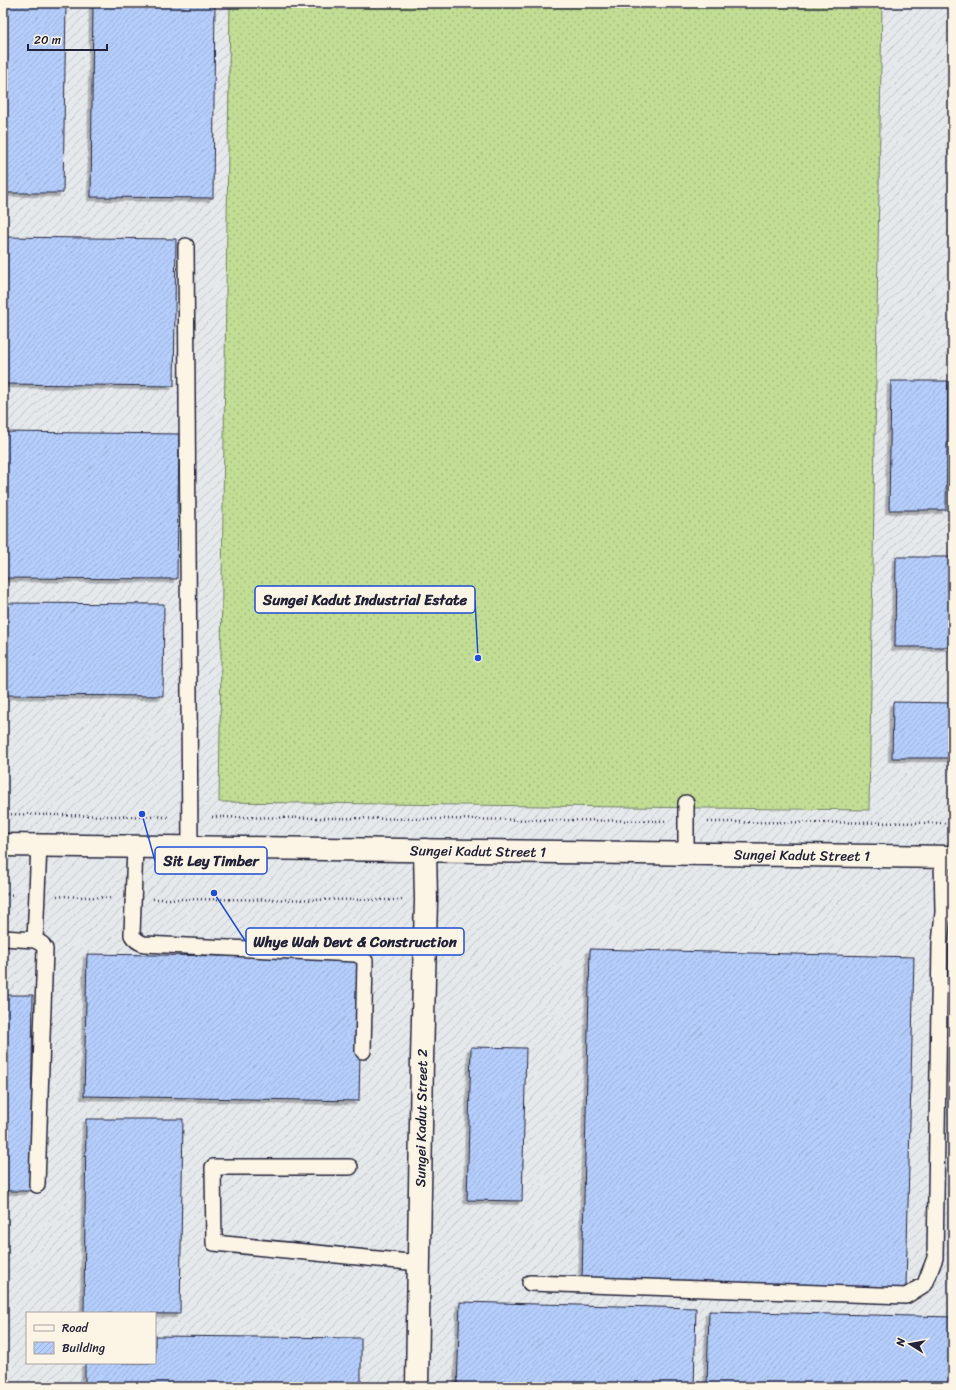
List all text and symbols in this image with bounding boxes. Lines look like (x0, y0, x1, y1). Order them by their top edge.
scale bar (28, 26, 107, 52)
text: 20 m (34, 29, 61, 51)
callout: Sungei Kadut Industrial Estate (255, 586, 475, 613)
text: Sungei Kadut Industrial Estate (262, 587, 467, 613)
street label: Sungei Kadut Street 1 (410, 838, 546, 865)
street label: Sungei Kadut Street 1 (734, 842, 870, 869)
callout: Sit Ley Timber (155, 847, 267, 874)
text: Sit Ley Timber (162, 848, 261, 874)
callout: Whye Wah Devt & Construction (246, 928, 464, 955)
text: Whye Wah Devt & Construction (253, 929, 458, 955)
street label: Sungei Kadut Street 2 (408, 1049, 435, 1187)
legend (26, 1312, 156, 1364)
text: Road (62, 1317, 89, 1339)
north arrow (890, 1324, 930, 1364)
text: N (890, 1336, 911, 1349)
text: Building (62, 1337, 105, 1359)

